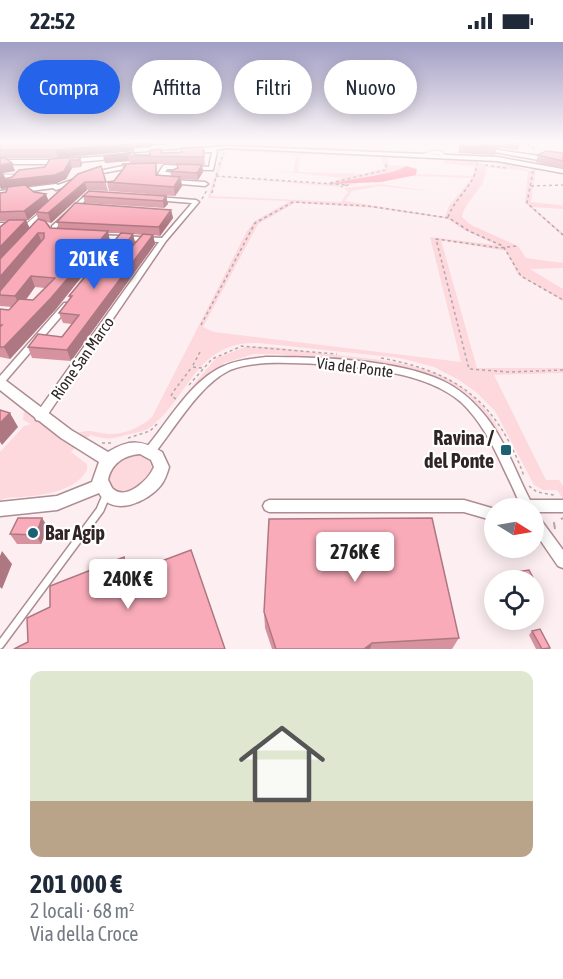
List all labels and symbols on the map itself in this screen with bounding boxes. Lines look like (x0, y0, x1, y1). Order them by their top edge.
pin: 201K € (45, 239, 143, 290)
street label: Rione San Marco (47, 313, 117, 403)
street label: Via del Ponte (316, 353, 394, 381)
place label: Ravina / del Ponte (424, 426, 494, 472)
marker: Ravina / del Ponte (499, 443, 513, 457)
north arrow (484, 498, 544, 558)
place label: Bar Agip (45, 521, 105, 544)
marker: Bar Agip (26, 526, 40, 540)
pin: 276K € (306, 532, 404, 583)
pin: 240K € (79, 559, 177, 610)

